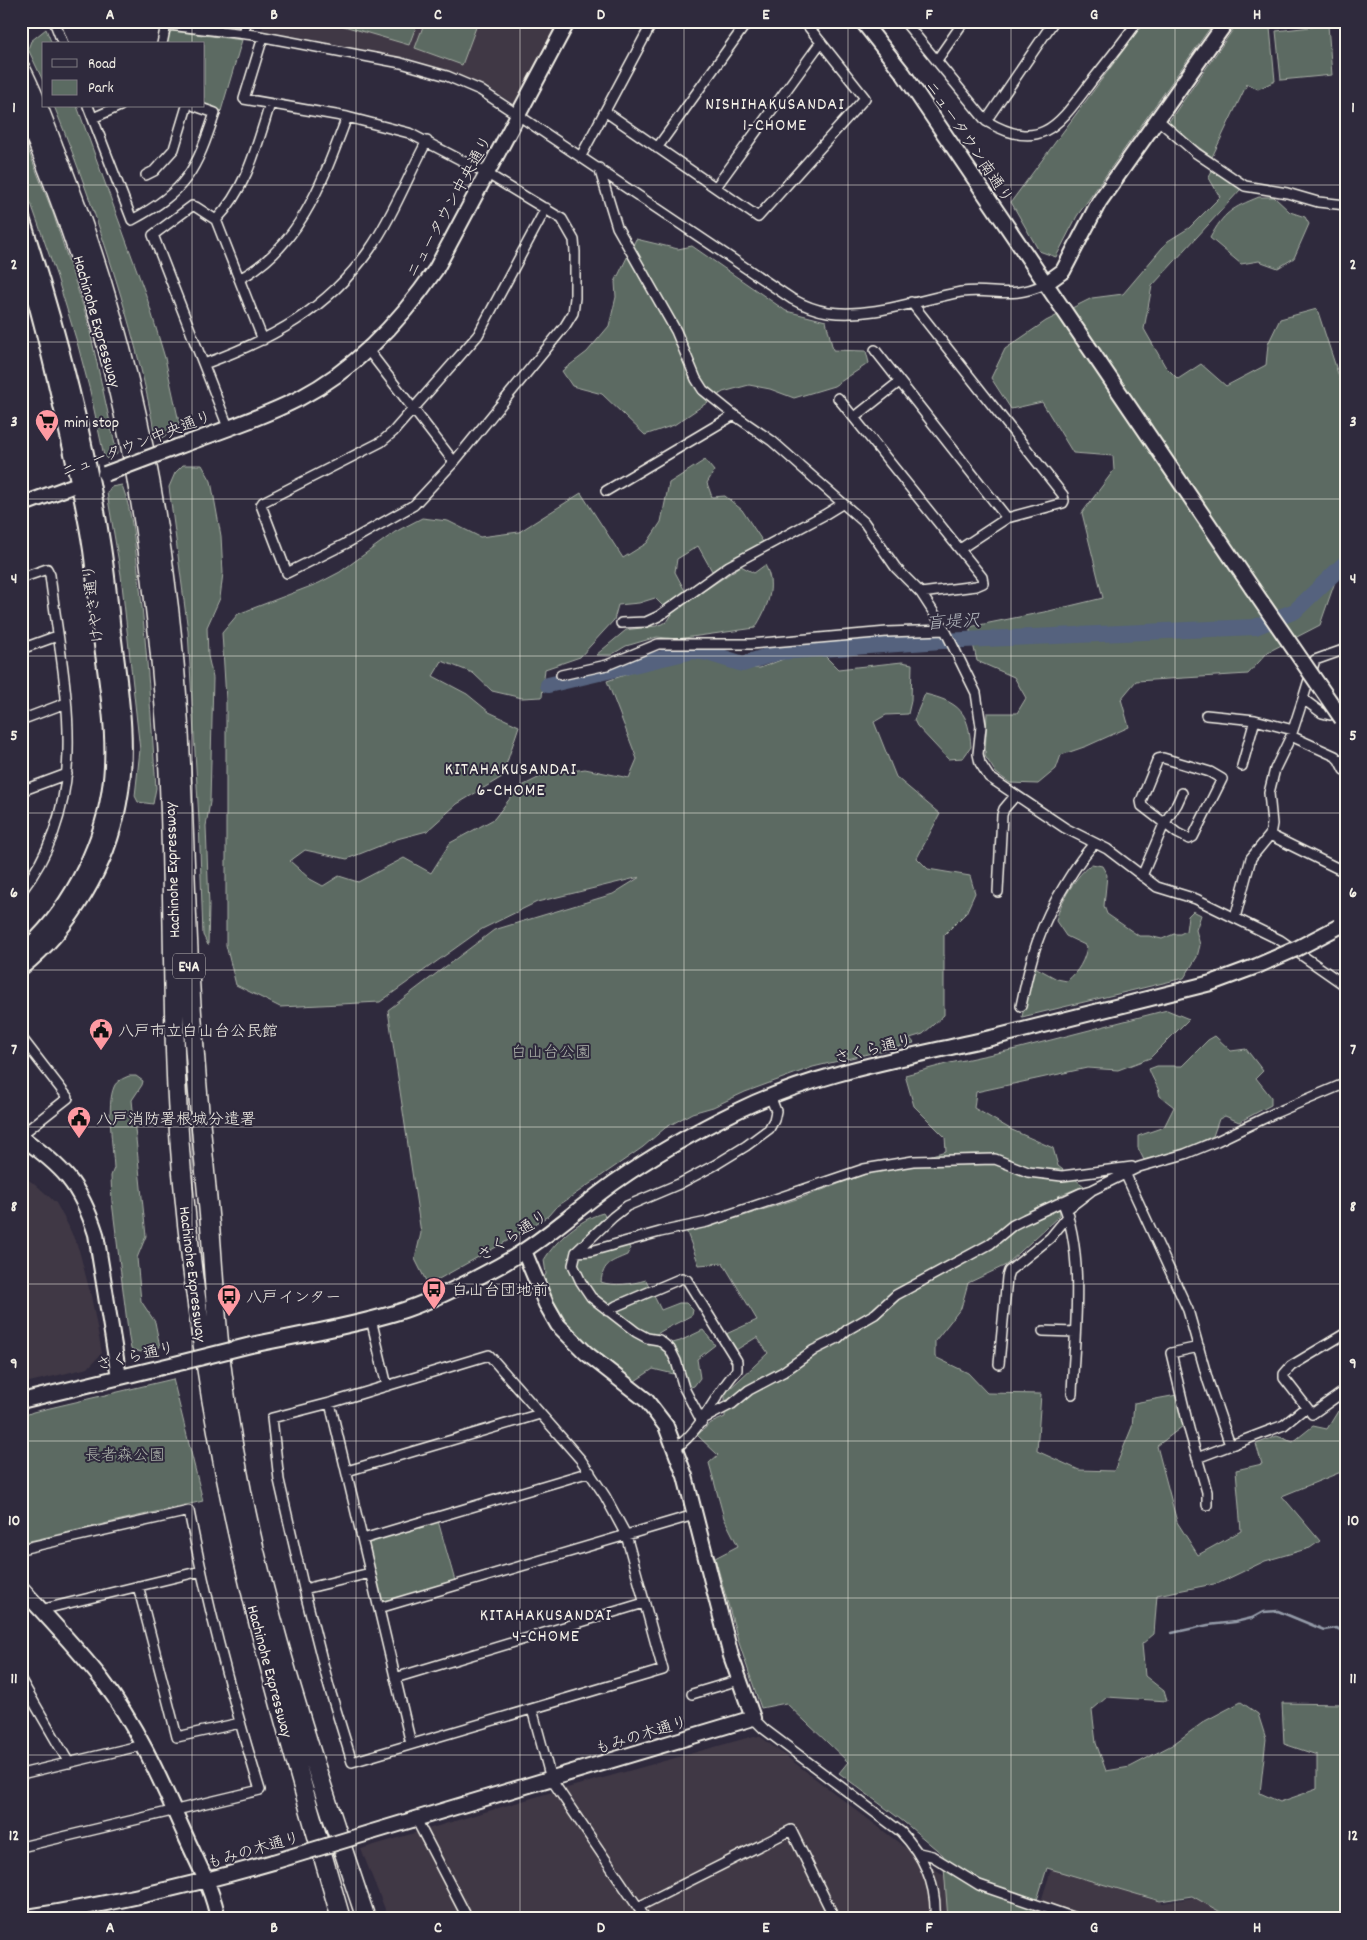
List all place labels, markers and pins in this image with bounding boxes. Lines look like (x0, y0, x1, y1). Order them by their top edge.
supermarket icon: mini stop (34, 408, 60, 442)
place label: mini stop (64, 412, 119, 435)
public building icon: 八戸市立白山台公民館 (88, 1017, 114, 1051)
place label: 八戸市立白山台公民館 (118, 1021, 278, 1044)
public building icon: 八戸消防署根城分遣署 (66, 1105, 92, 1139)
place label: 八戸消防署根城分遣署 (96, 1109, 256, 1132)
bus stop icon: 白山台団地前 (421, 1276, 447, 1310)
place label: 白山台団地前 (452, 1280, 548, 1303)
bus stop icon: 八戸インター (216, 1283, 242, 1317)
place label: 八戸インター (246, 1287, 341, 1310)

